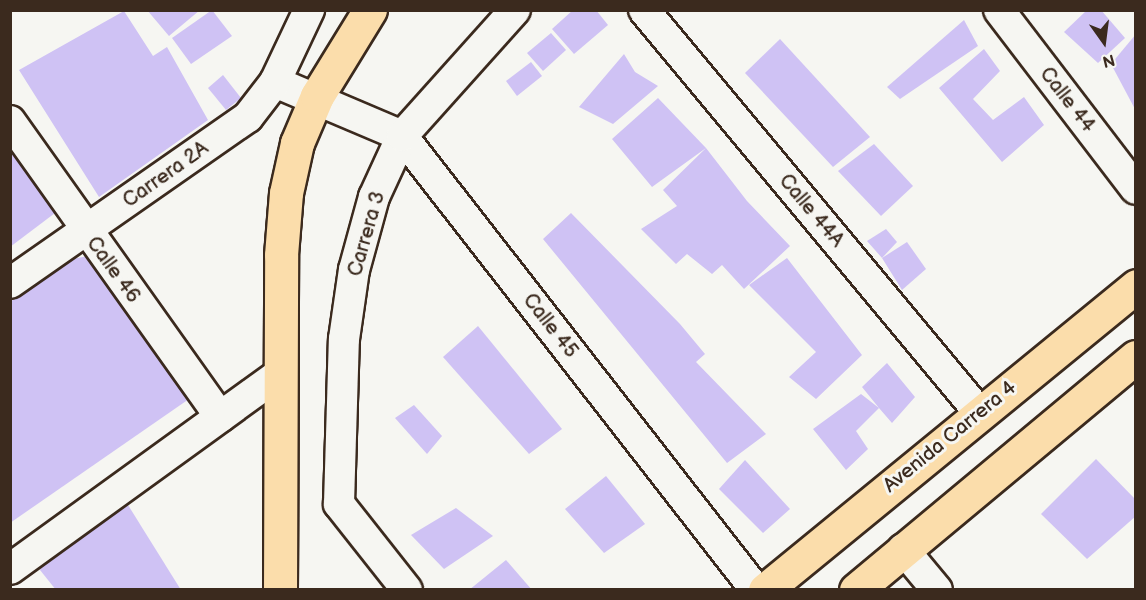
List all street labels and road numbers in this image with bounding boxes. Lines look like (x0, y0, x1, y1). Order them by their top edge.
street label: Calle 44 (1034, 63, 1100, 137)
street label: Carrera 2A (119, 137, 213, 213)
street label: Calle 44A (773, 170, 849, 252)
street label: Carrera 3 (343, 189, 391, 279)
street label: Calle 46 (81, 232, 145, 308)
street label: Calle 45 (517, 289, 583, 363)
street label: Avenida Carrera 4 (879, 376, 1021, 498)

